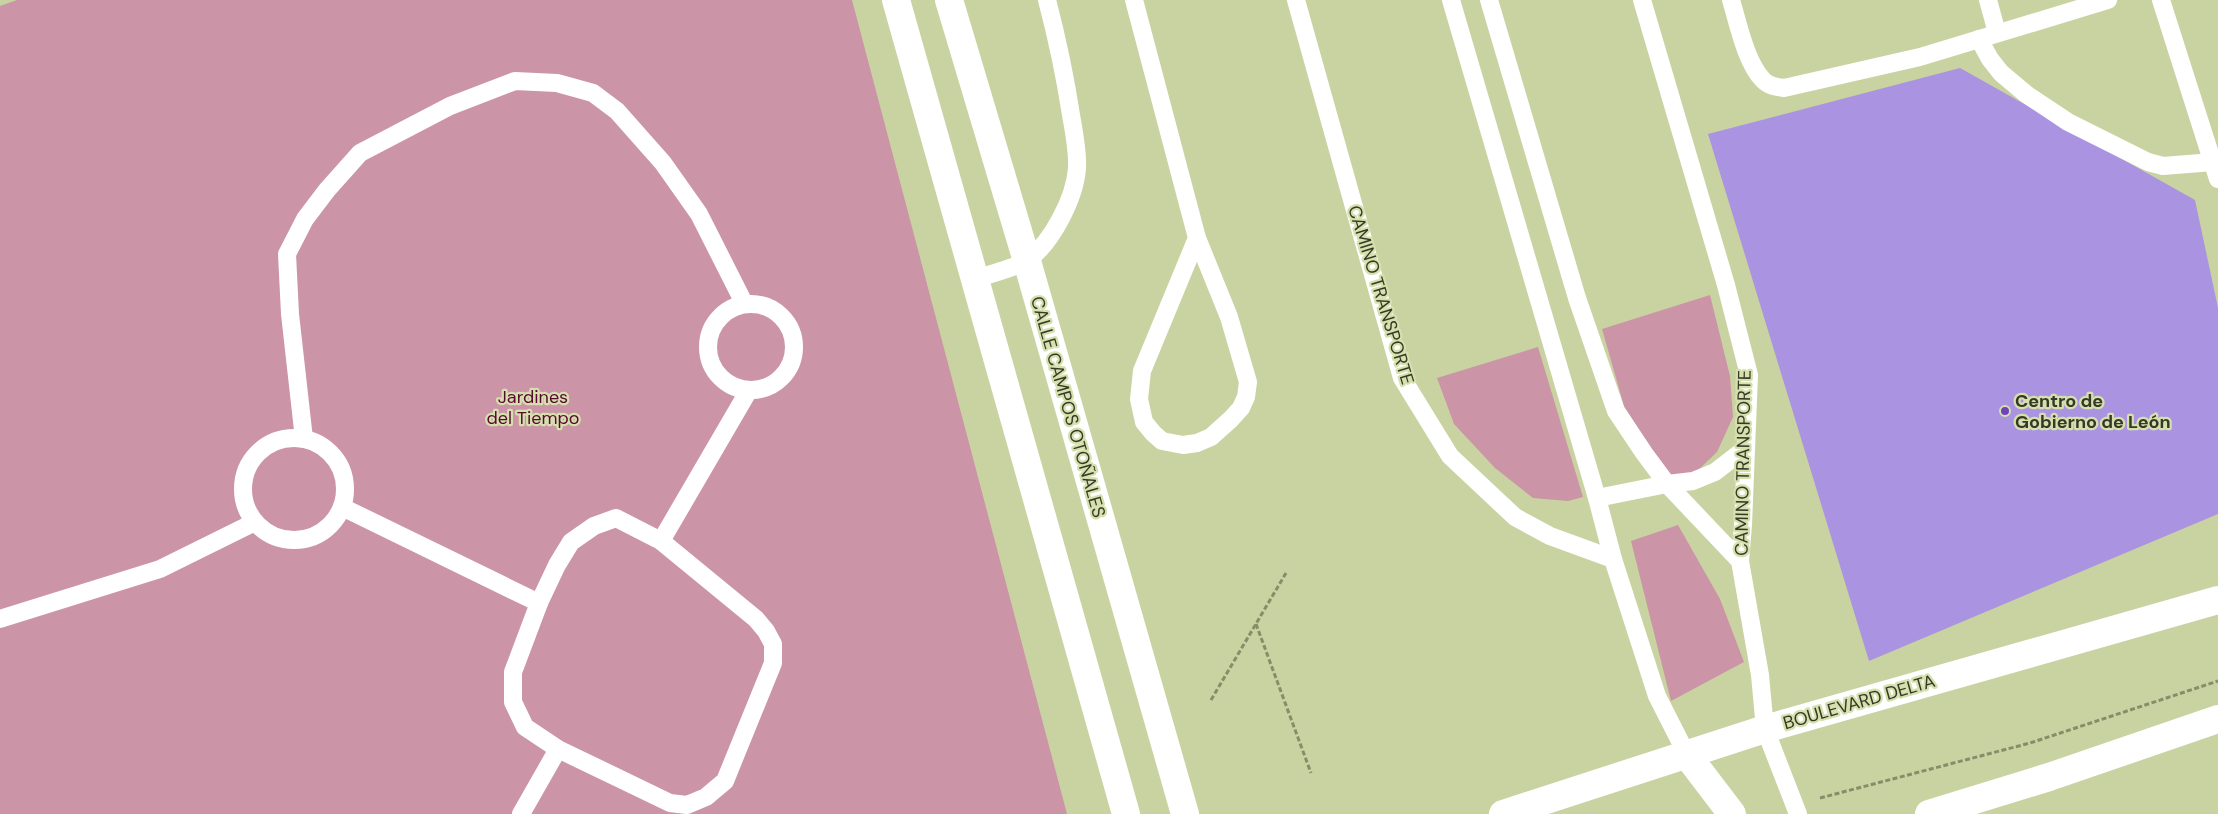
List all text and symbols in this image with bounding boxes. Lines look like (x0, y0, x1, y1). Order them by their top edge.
street label: CAMINO TRANSPORTE (1342, 203, 1420, 387)
street label: CALLE CAMPOS OTOÑALES (1025, 294, 1111, 520)
street label: CAMINO TRANSPORTE (1729, 370, 1757, 556)
park label: Jardines del Tiempo (487, 385, 579, 430)
place label: Centro de Gobierno de León (2015, 389, 2171, 434)
marker: Centro de Gobierno de León (1999, 405, 2011, 417)
street label: BOULEVARD DELTA (1780, 669, 1938, 735)

